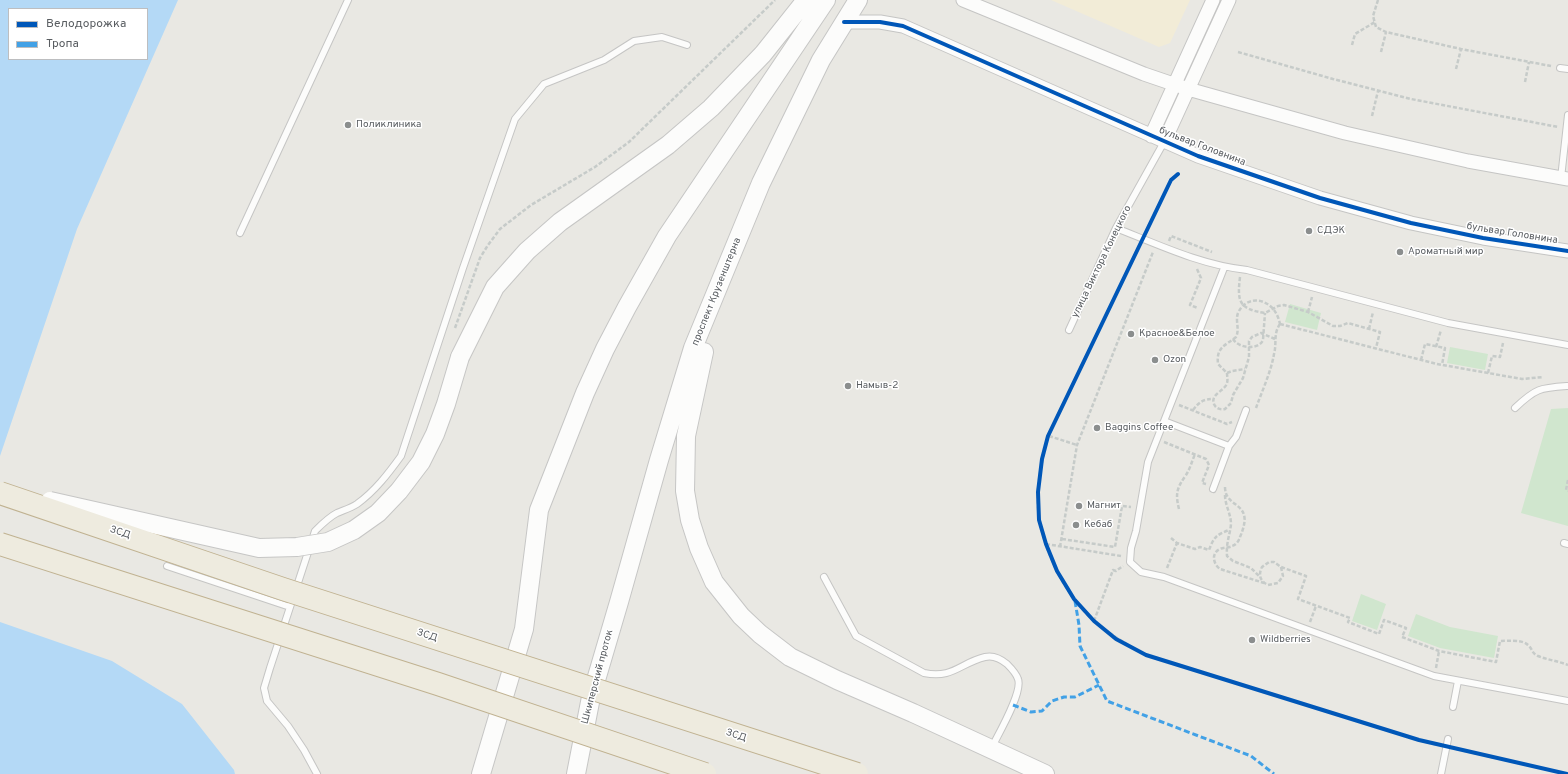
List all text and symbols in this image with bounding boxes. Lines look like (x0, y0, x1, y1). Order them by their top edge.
legend (8, 8, 148, 60)
text: Велодорожка (46, 16, 126, 32)
text: Тропа (46, 36, 79, 52)
place label: Поликлиника (356, 119, 421, 131)
marker: Поликлиника (343, 120, 353, 130)
street label: бульвар Головнина (1157, 125, 1247, 169)
street label: улица Виктора Конецкого (1070, 204, 1134, 320)
street label: бульвар Головнина (1466, 221, 1558, 247)
place label: СДЭК (1317, 225, 1345, 237)
marker: СДЭК (1304, 226, 1314, 236)
street label: проспект Крузенштерна (690, 236, 744, 348)
place label: Ароматный мир (1408, 246, 1483, 258)
marker: Ароматный мир (1395, 247, 1405, 257)
place label: Красное&Белое (1139, 328, 1215, 340)
marker: Красное&Белое (1126, 329, 1136, 339)
place label: Ozon (1163, 354, 1186, 366)
marker: Ozon (1150, 355, 1160, 365)
place label: Намыв-2 (856, 380, 898, 392)
marker: Намыв-2 (843, 381, 853, 391)
place label: Baggins Coffee (1105, 422, 1173, 434)
marker: Baggins Coffee (1092, 423, 1102, 433)
place label: Магнит (1087, 500, 1121, 512)
marker: Магнит (1074, 501, 1084, 511)
place label: Кебаб (1084, 519, 1112, 531)
marker: Кебаб (1071, 520, 1081, 530)
street label: ЗСД (108, 524, 132, 542)
street label: ЗСД (415, 627, 439, 645)
street label: Шкиперский проток (580, 628, 616, 726)
place label: Wildberries (1260, 634, 1311, 646)
marker: Wildberries (1247, 635, 1257, 645)
street label: ЗСД (724, 727, 748, 745)

